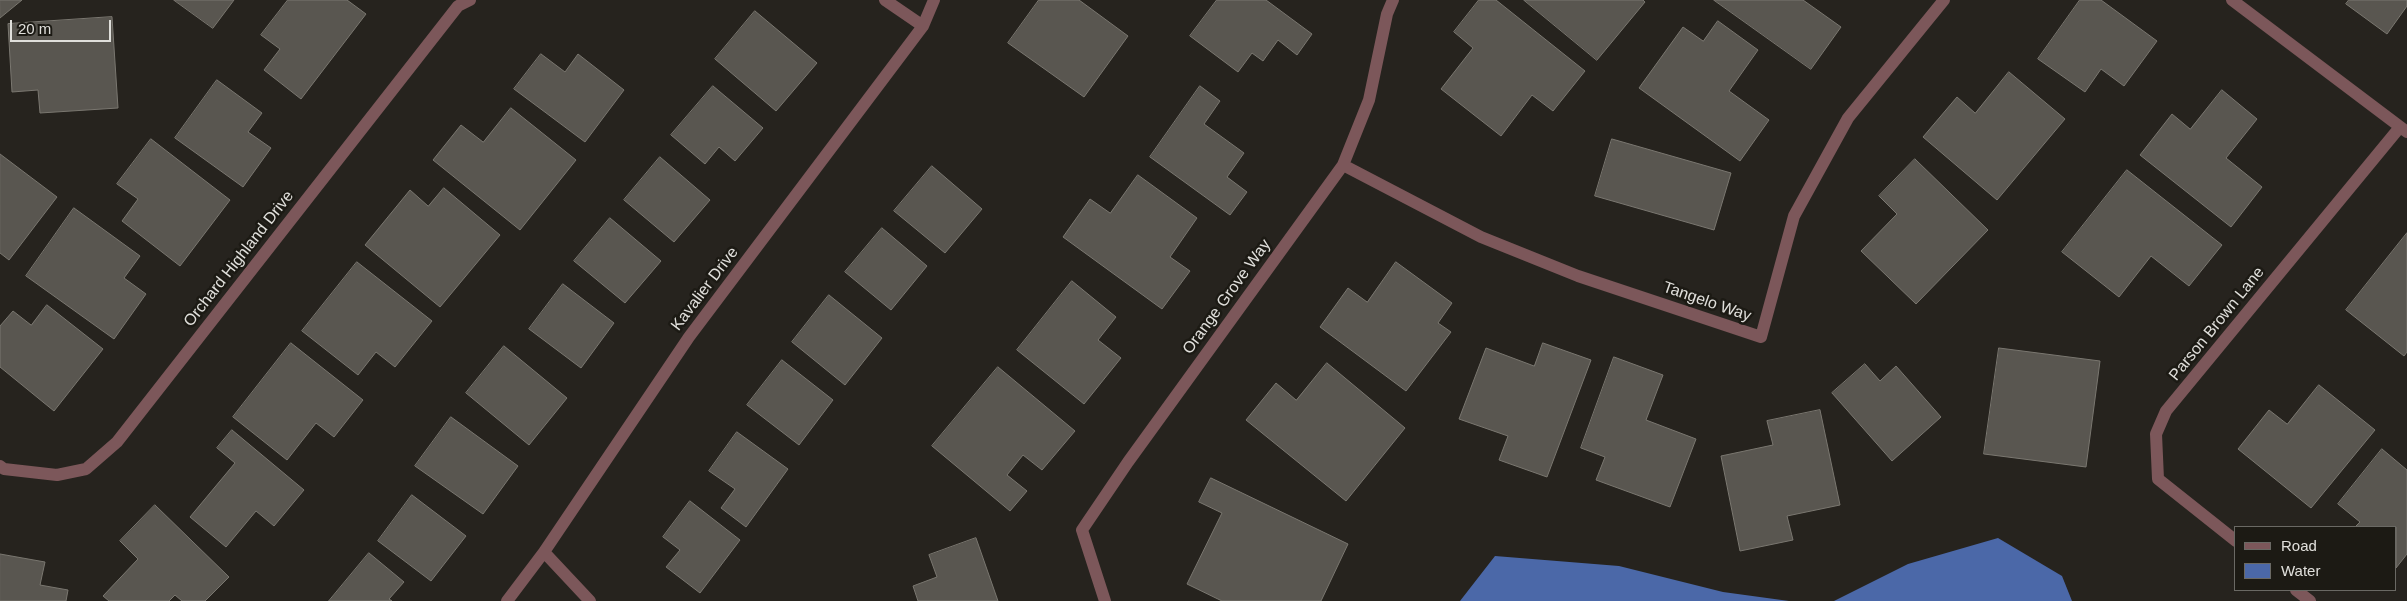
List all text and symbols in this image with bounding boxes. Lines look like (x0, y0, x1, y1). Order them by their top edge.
scale bar (12, 10, 114, 42)
text: 20 m (18, 20, 51, 37)
street label: Orchard Highland Drive (180, 187, 298, 331)
street label: Orange Grove Way (1179, 236, 1275, 358)
street label: Kavalier Drive (667, 243, 743, 335)
street label: Parson Brown Lane (2165, 263, 2269, 385)
street label: Tangelo Way (1660, 278, 1754, 326)
legend (2234, 526, 2397, 591)
text: Road (2281, 537, 2317, 554)
text: Water (2281, 562, 2320, 579)

